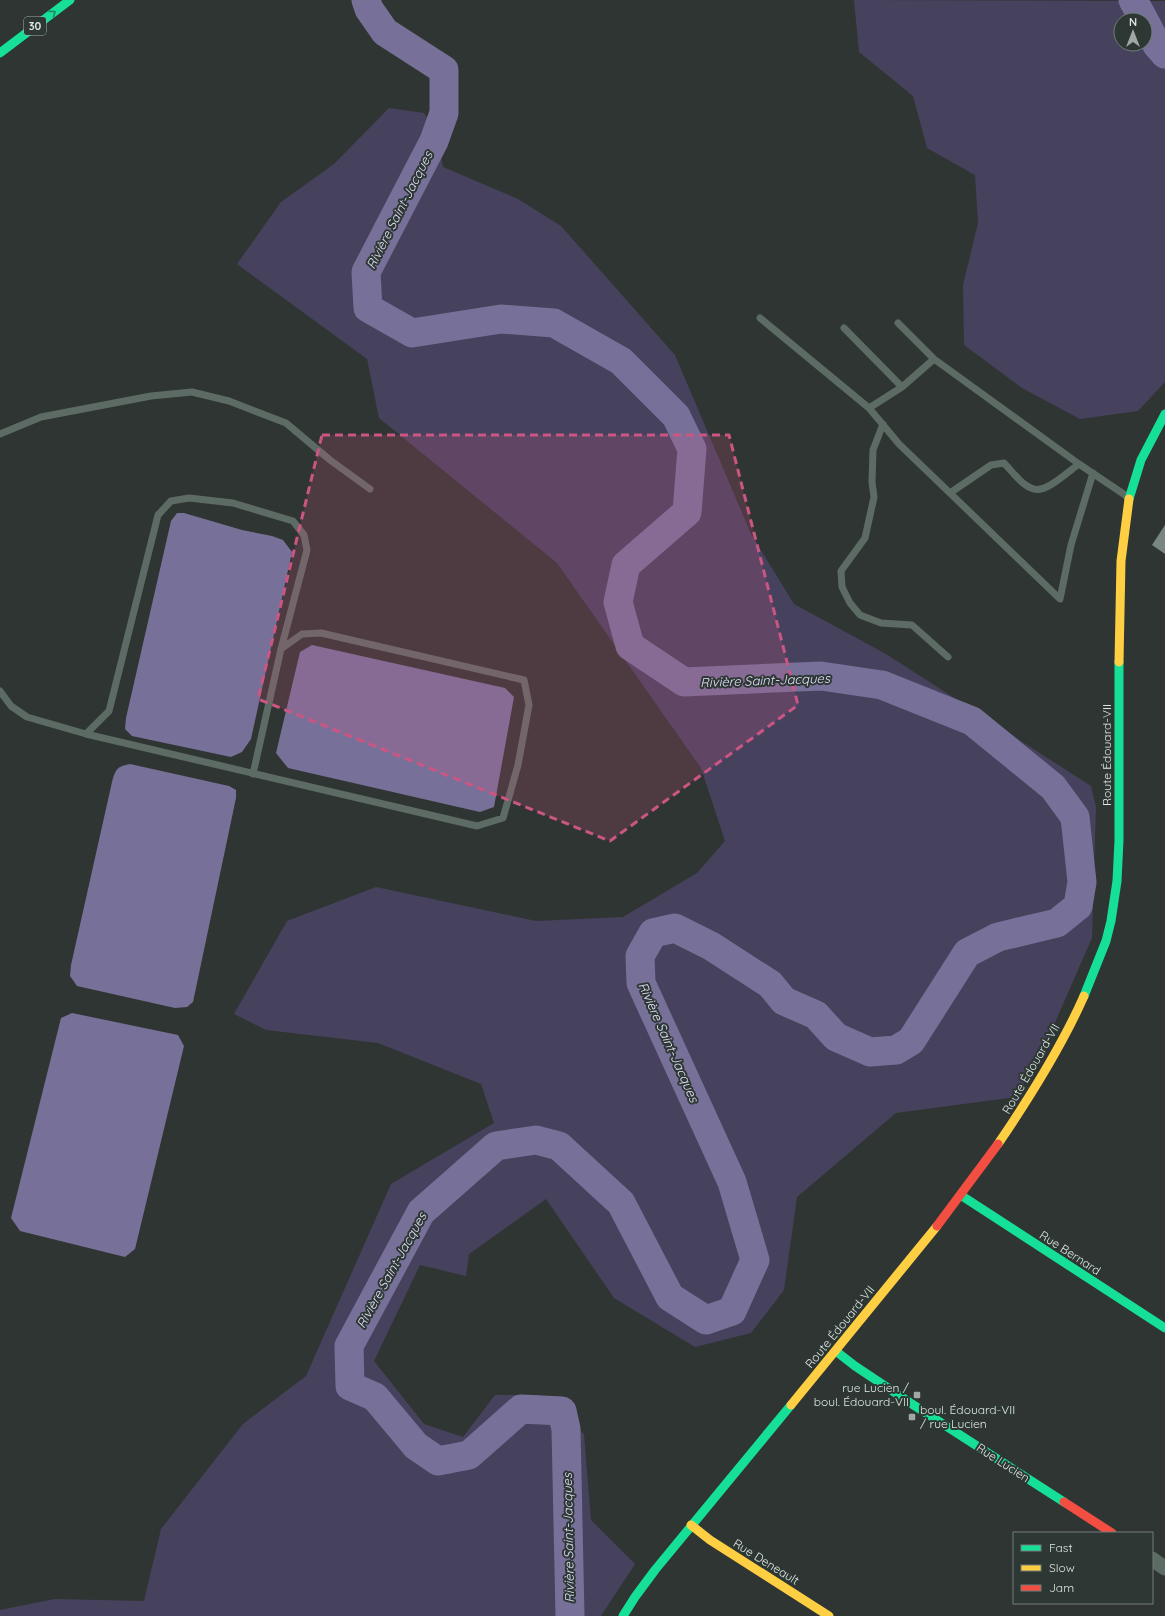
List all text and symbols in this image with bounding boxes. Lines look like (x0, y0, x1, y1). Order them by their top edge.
one-way arrow (49, 10, 56, 17)
north arrow (1113, 12, 1153, 52)
text: N (1129, 15, 1137, 29)
road number: 30 (24, 17, 46, 35)
water label: Rivière Saint-Jacques (362, 148, 436, 271)
water label: Rivière Saint-Jacques (700, 670, 831, 690)
street label: Route Édouard-VII (1099, 704, 1114, 806)
water label: Rivière Saint-Jacques (635, 979, 703, 1105)
street label: Route Édouard-VII (999, 1021, 1063, 1117)
water label: Rivière Saint-Jacques (353, 1209, 430, 1331)
street label: Rue Bernard (1037, 1227, 1104, 1278)
street label: Route Édouard-VII (802, 1282, 877, 1371)
place label: rue Lucien / boul. Édouard-VII (814, 1380, 910, 1409)
marker: rue Lucien / boul. Édouard-VII (912, 1390, 922, 1400)
place label: boul. Édouard-VII / rue Lucien (920, 1402, 1015, 1431)
marker: boul. Édouard-VII / rue Lucien (907, 1412, 917, 1422)
street label: Rue Lucien (974, 1440, 1033, 1485)
water label: Rivière Saint-Jacques (559, 1472, 577, 1603)
legend (1013, 1532, 1153, 1604)
street label: Rue Deneault (731, 1535, 802, 1588)
text: Fast (1049, 1540, 1073, 1555)
text: Slow (1049, 1560, 1075, 1575)
text: Jam (1049, 1580, 1074, 1595)

